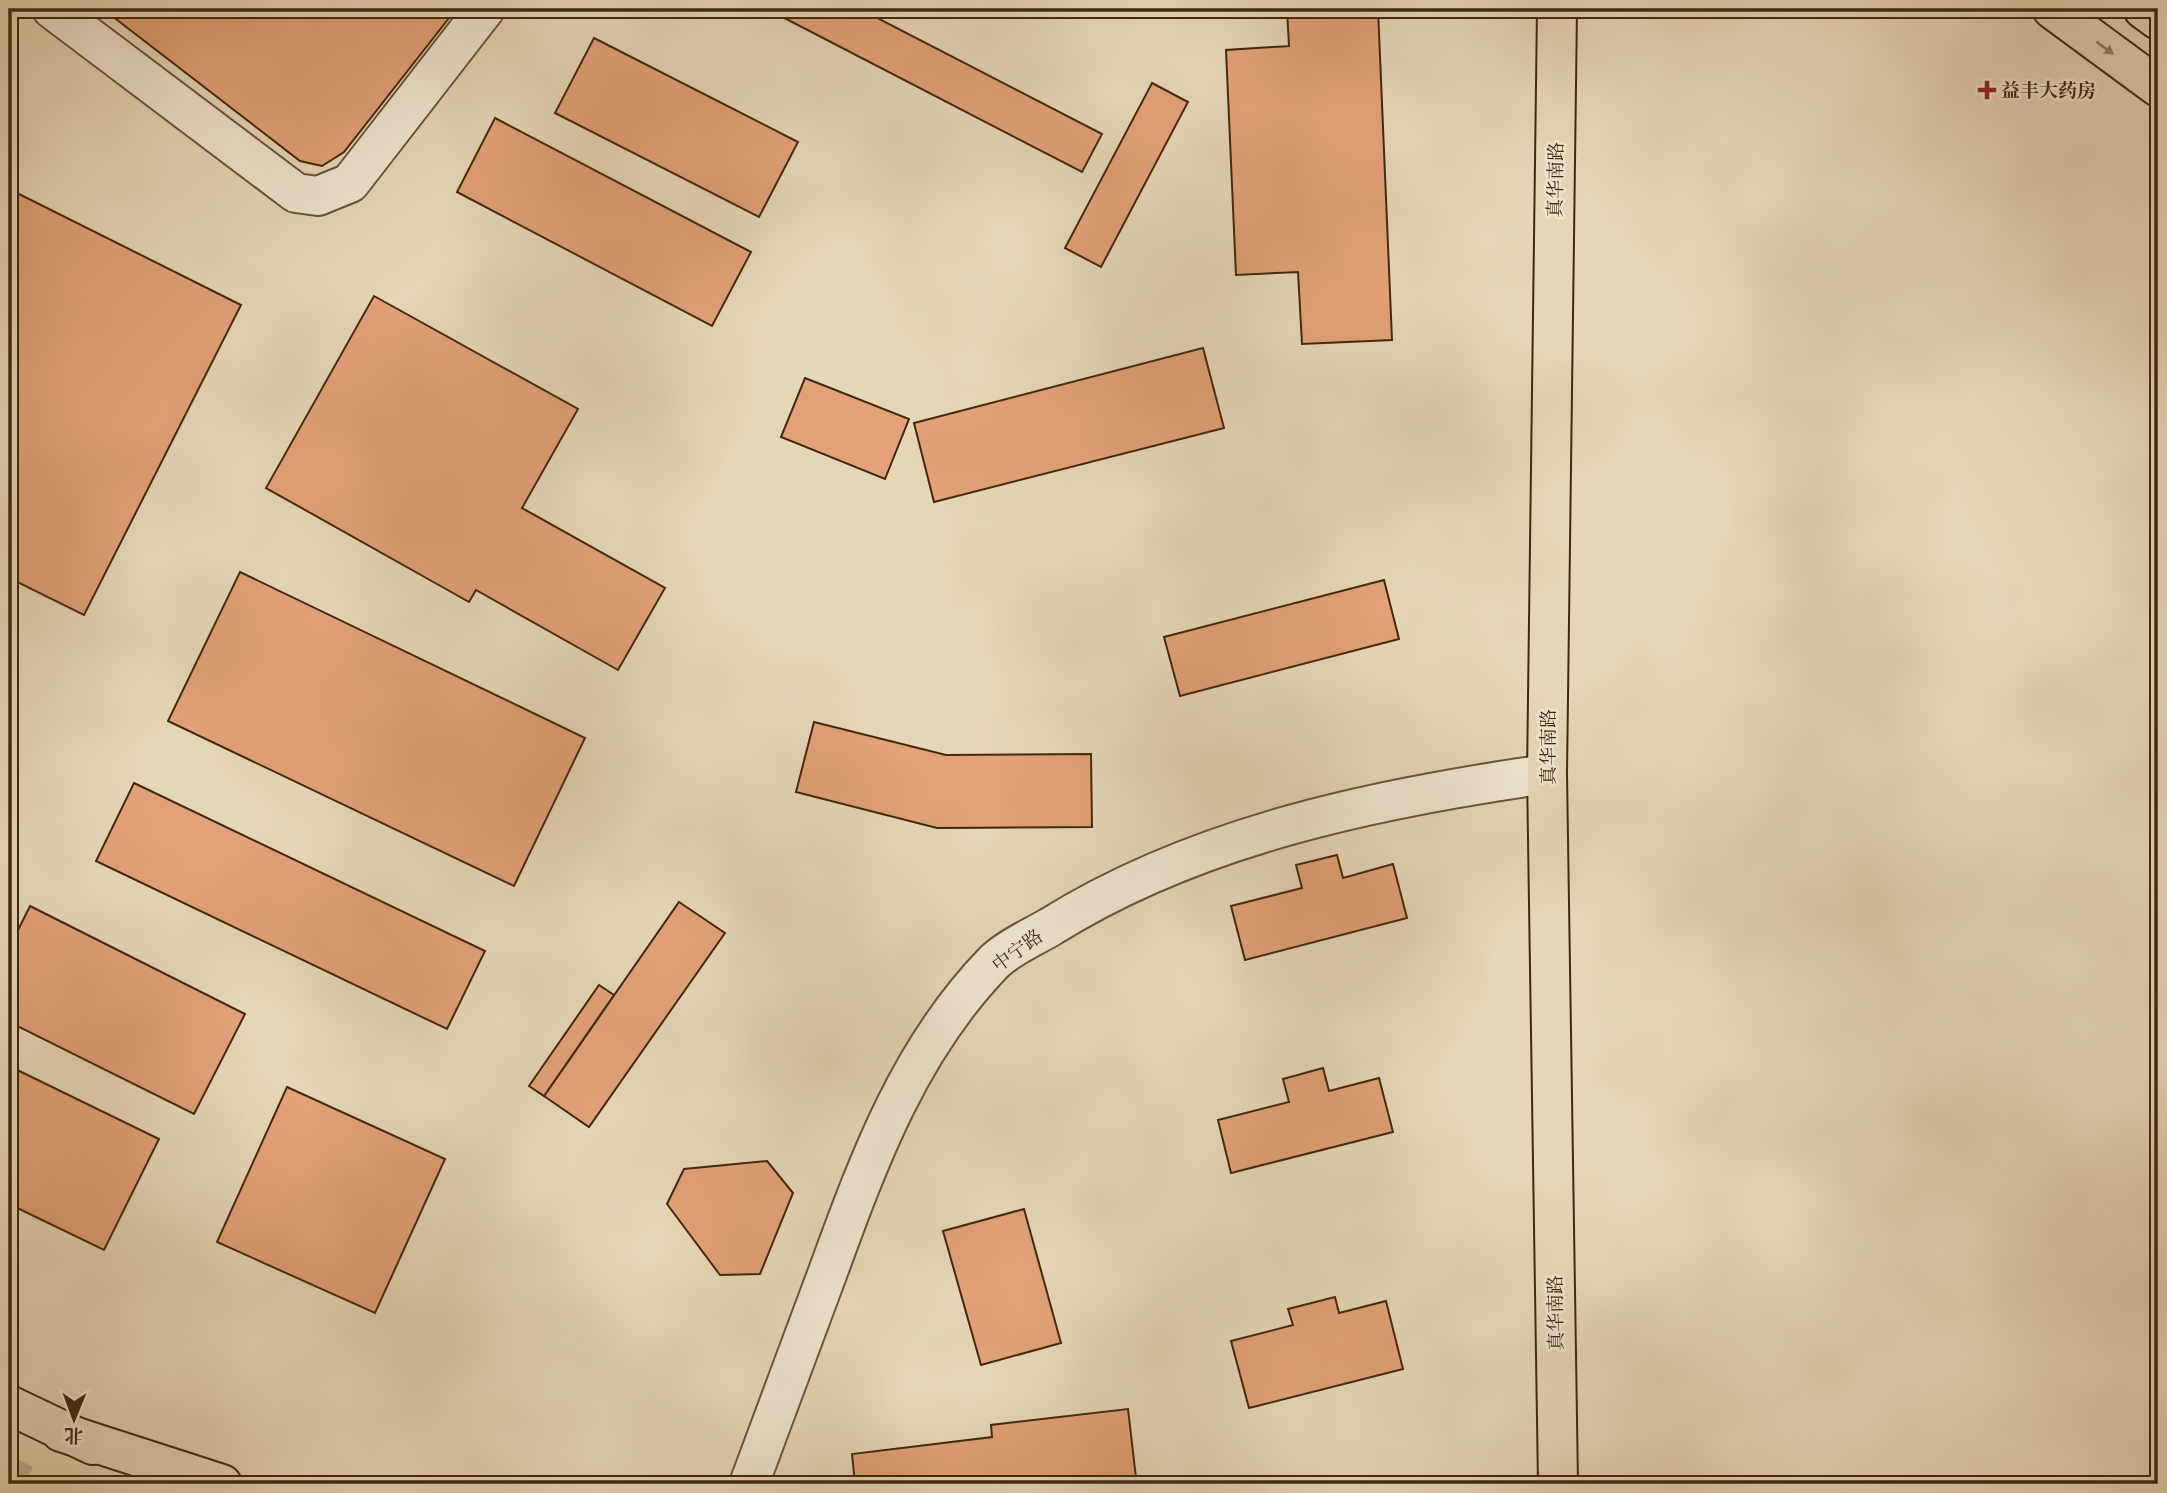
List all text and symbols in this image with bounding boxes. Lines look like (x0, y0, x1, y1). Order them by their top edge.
one-way arrow (2096, 40, 2114, 54)
place label: 益丰大药房 (2001, 79, 2096, 102)
marker: 益丰大药房 (1979, 82, 1995, 98)
street label: 真华南路 (1543, 142, 1568, 218)
street label: 真华南路 (1537, 709, 1560, 785)
street label: 中宁路 (987, 924, 1047, 976)
street label: 真华南路 (1543, 1275, 1568, 1351)
north arrow (38, 1384, 108, 1454)
text: 北 (64, 1424, 83, 1447)

